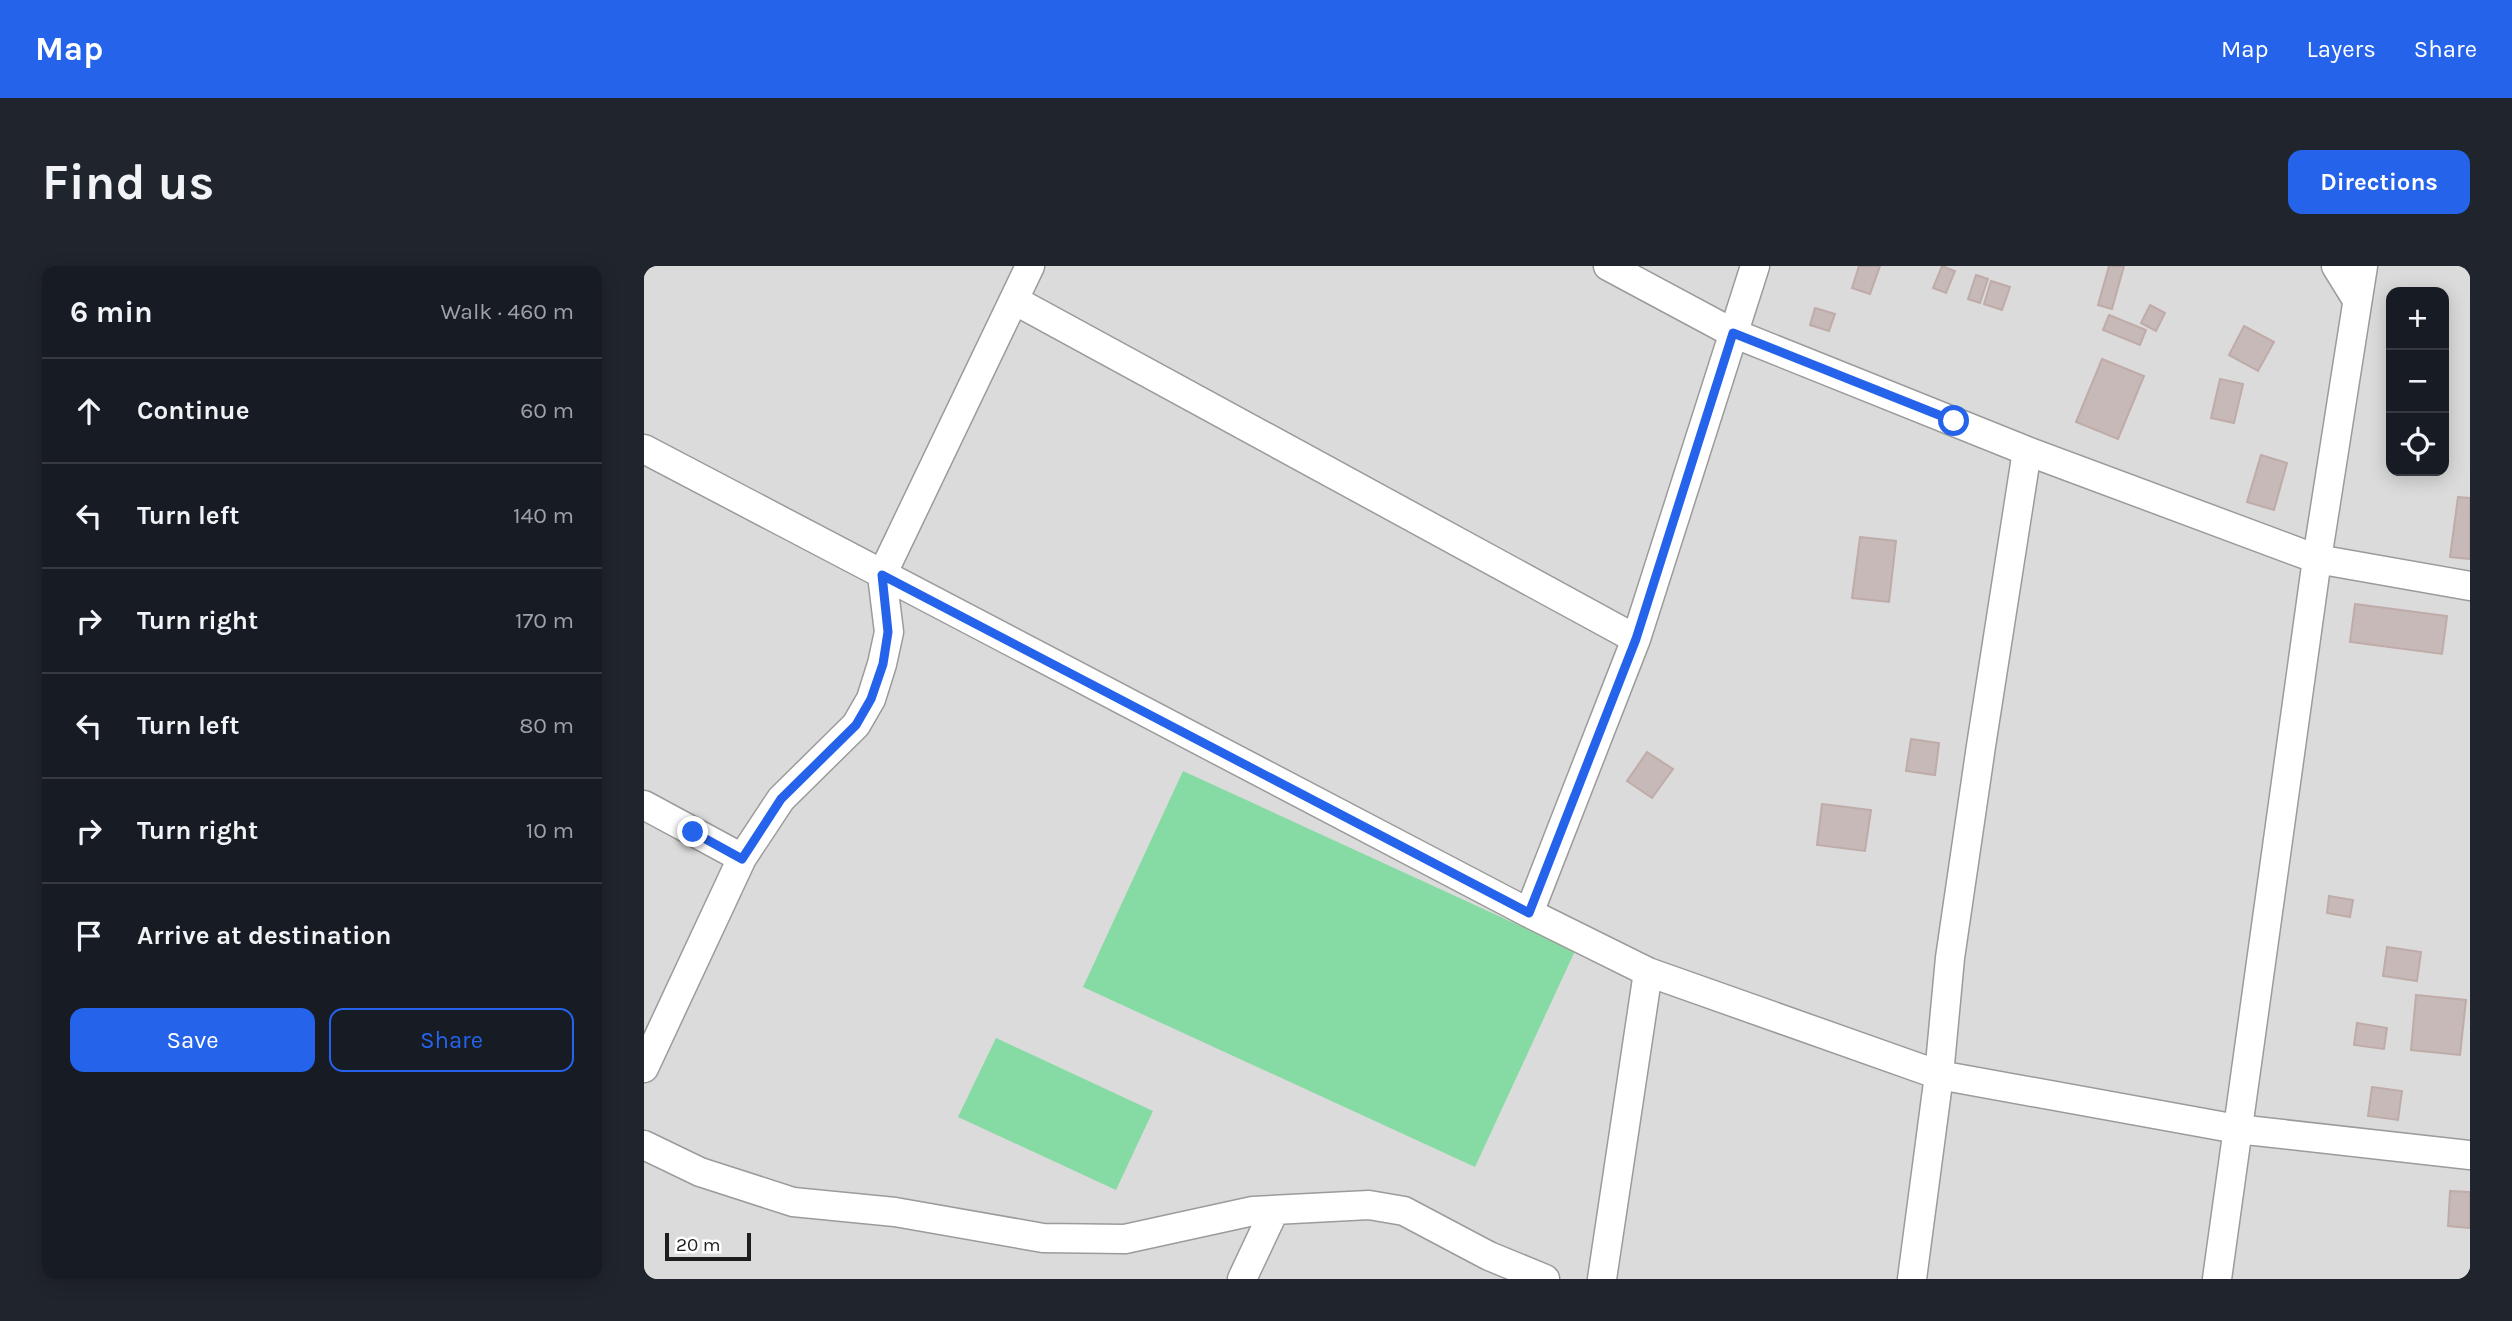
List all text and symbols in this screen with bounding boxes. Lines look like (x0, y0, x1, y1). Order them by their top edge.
text: Map (35, 30, 103, 68)
text: Map (2221, 35, 2269, 63)
text: Layers (2307, 35, 2376, 63)
text: Share (2414, 35, 2477, 63)
button: Directions (2288, 150, 2470, 214)
text: Find us (42, 154, 214, 211)
map controls (2386, 287, 2449, 476)
button: + (2386, 287, 2449, 350)
text: 6 min (70, 294, 153, 330)
text: Walk · 460 m (440, 298, 574, 325)
button: − (2386, 350, 2449, 413)
icon: ahead (70, 392, 108, 430)
text: Continue (137, 395, 249, 426)
text: 60 m (520, 397, 574, 424)
route start (1938, 405, 1969, 436)
button: locate (2386, 413, 2449, 476)
icon: left (70, 497, 108, 535)
text: Turn left (137, 500, 239, 531)
text: 140 m (513, 502, 574, 529)
icon: right (70, 602, 108, 640)
text: Turn right (137, 605, 258, 636)
text: 170 m (515, 607, 574, 634)
icon: left (70, 707, 108, 745)
text: Turn left (137, 710, 239, 741)
text: 80 m (519, 712, 574, 739)
icon: right (70, 812, 108, 850)
text: Turn right (137, 815, 258, 846)
route end (677, 816, 708, 847)
text: 10 m (526, 817, 574, 844)
icon: arrive (70, 917, 108, 955)
text: Arrive at destination (137, 920, 391, 951)
button: Save (70, 1008, 315, 1072)
button: Share (329, 1008, 574, 1072)
scale bar (665, 1230, 751, 1262)
text: 20 m (676, 1234, 721, 1256)

